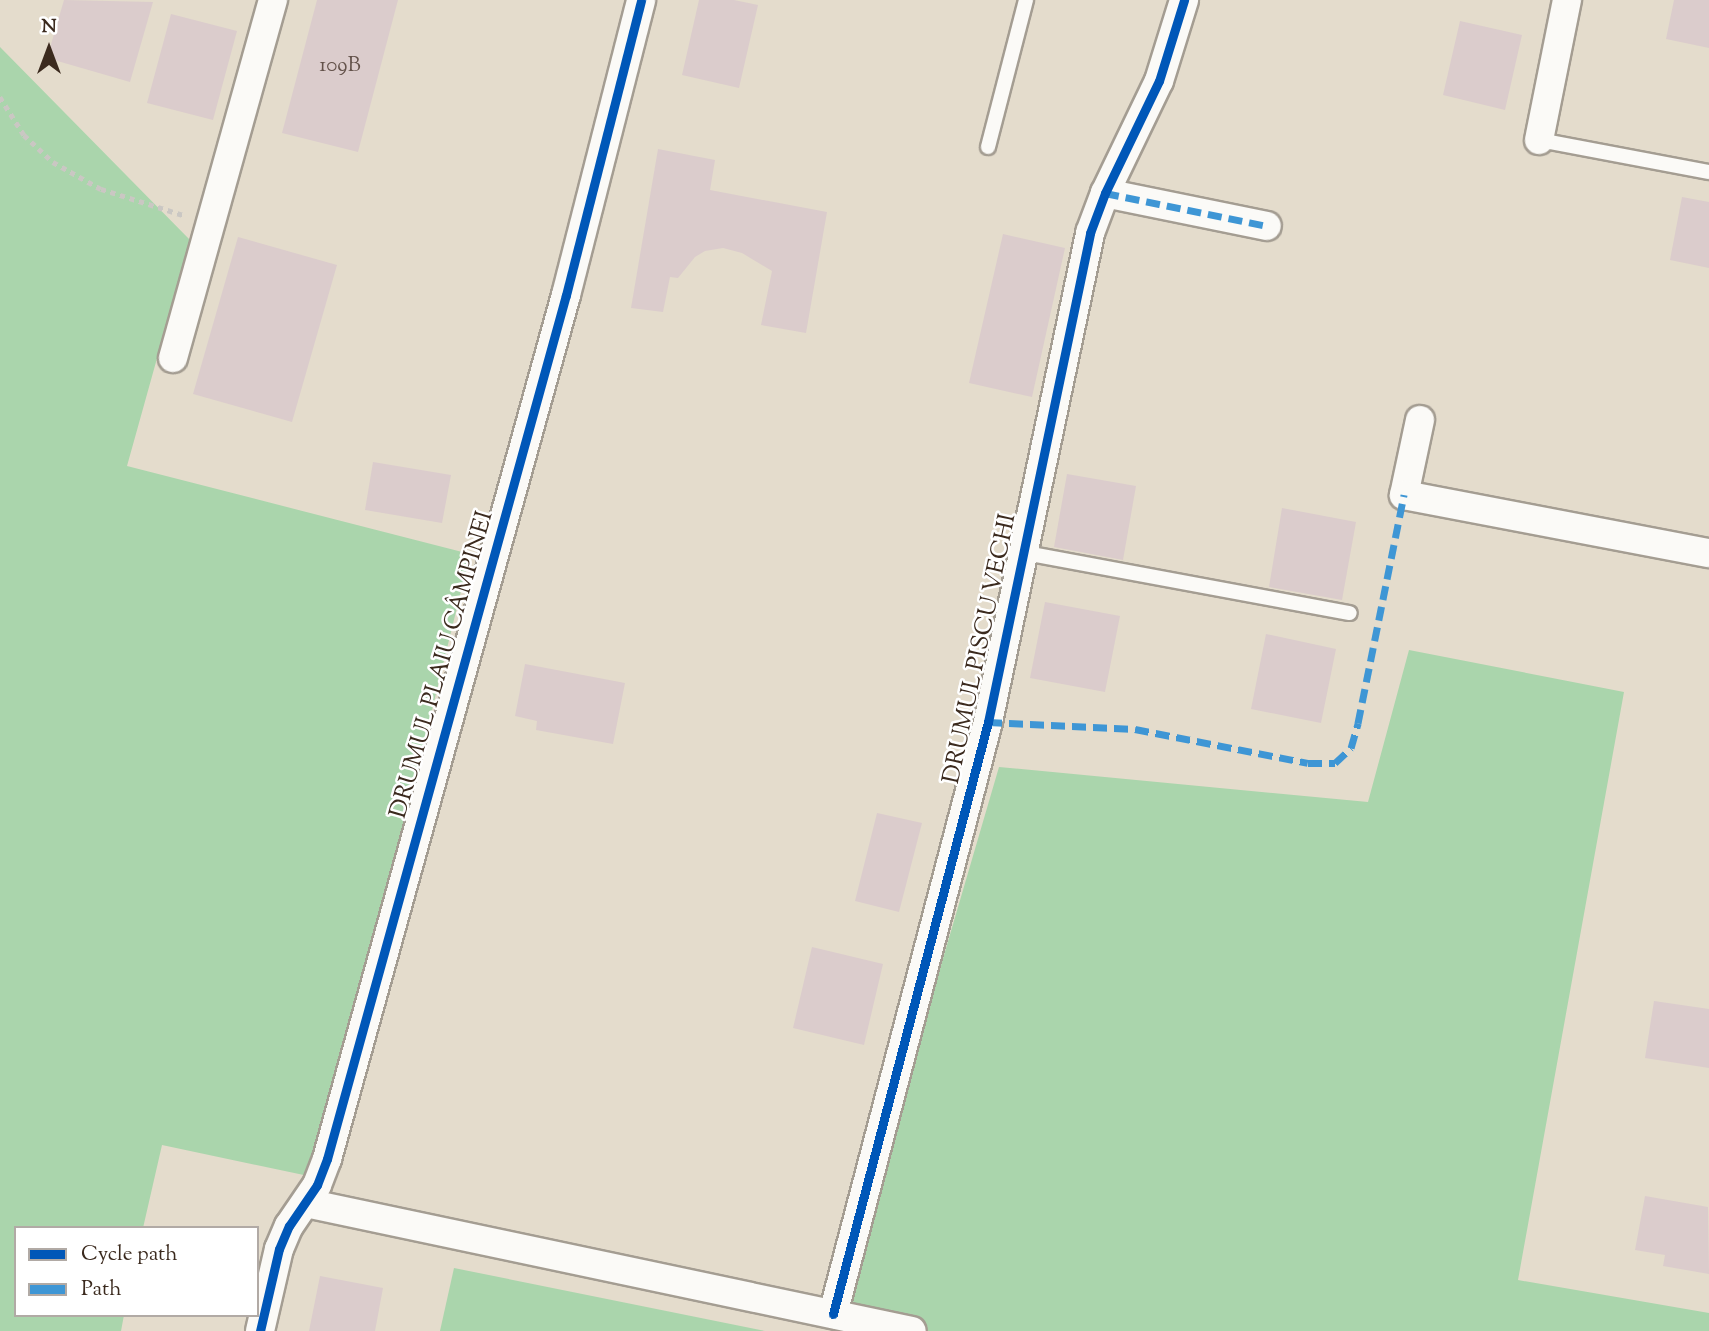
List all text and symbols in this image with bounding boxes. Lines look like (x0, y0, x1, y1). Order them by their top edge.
north arrow (14, 14, 84, 84)
text: N (41, 14, 57, 41)
house number: 109B (319, 53, 361, 79)
street label: DRUMUL PLAIU CÂMPINEI (385, 508, 501, 822)
street label: DRUMUL PISCU VECHI (938, 511, 1024, 787)
legend (14, 1226, 259, 1317)
text: Cycle path (81, 1240, 178, 1270)
text: Path (81, 1275, 122, 1305)

